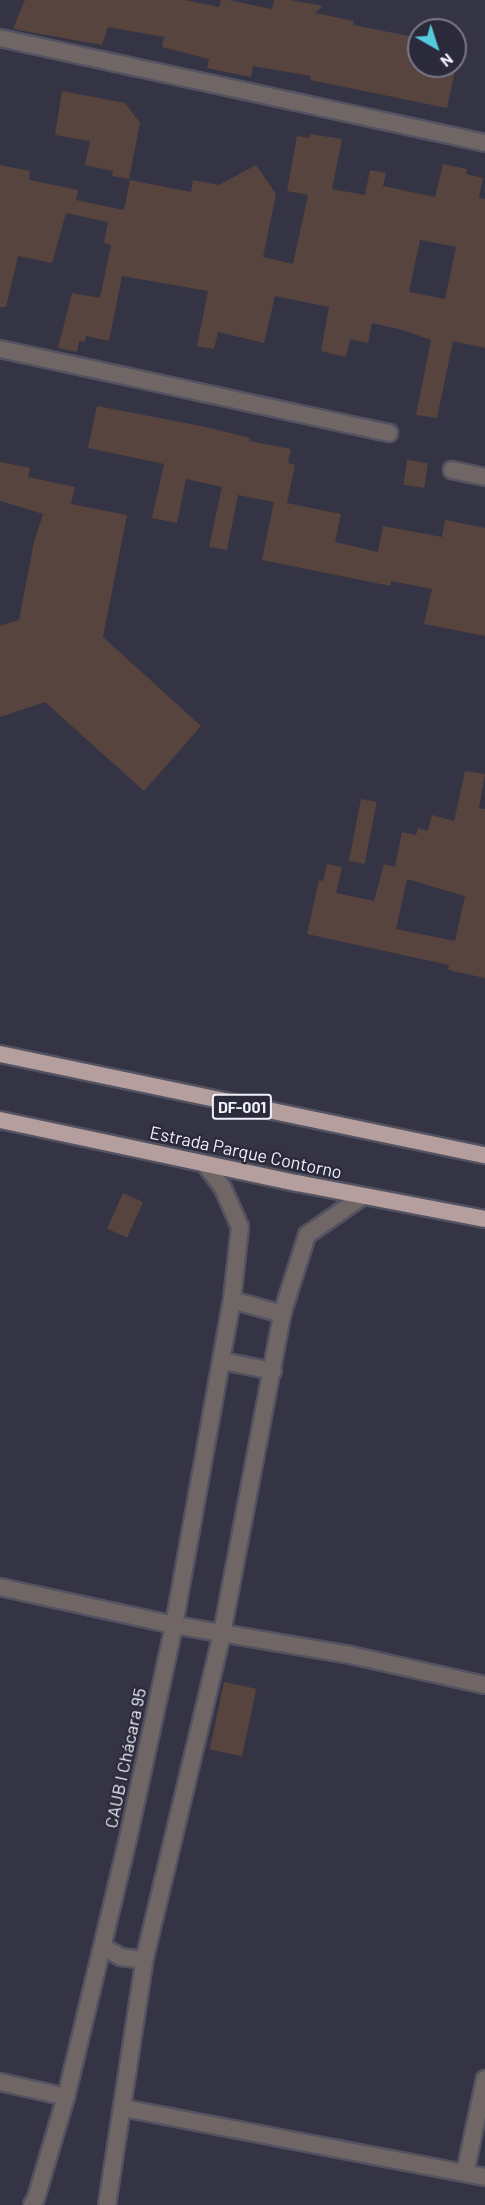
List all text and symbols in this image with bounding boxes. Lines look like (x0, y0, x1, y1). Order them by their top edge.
north arrow (407, 18, 467, 78)
text: N (437, 50, 458, 72)
road number: DF-001 (210, 1094, 274, 1120)
street label: Estrada Parque Contorno (148, 1121, 344, 1183)
street label: CAUB I Chácara 95 (100, 1686, 150, 1830)

